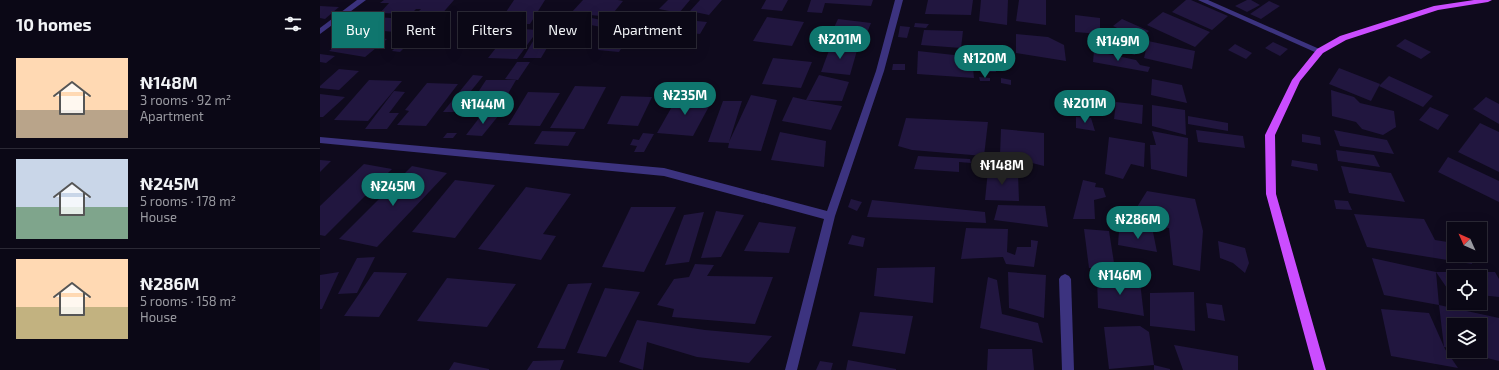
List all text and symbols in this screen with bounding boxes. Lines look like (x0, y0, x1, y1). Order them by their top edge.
chip: Buy (332, 12, 384, 48)
chip: Rent (392, 12, 450, 48)
chip: Filters (458, 12, 526, 48)
chip: New (534, 12, 591, 48)
chip: Apartment (599, 12, 696, 48)
icon: filters (282, 13, 304, 35)
text: 10 homes (16, 14, 92, 34)
pin: ₦201M (812, 26, 868, 60)
pin: ₦149M (1090, 28, 1146, 62)
text: ₦201M (818, 31, 862, 47)
text: ₦149M (1096, 33, 1140, 49)
pin: ₦120M (957, 45, 1013, 79)
text: ₦120M (963, 50, 1007, 66)
text: ₦148M (140, 72, 197, 92)
icon: home (48, 74, 96, 122)
pin: ₦235M (657, 82, 713, 116)
text: ₦235M (663, 87, 707, 103)
pin: ₦201M (1057, 90, 1113, 124)
pin: ₦144M (455, 91, 511, 125)
text: 3 rooms · 92 m² (140, 92, 231, 108)
text: ₦201M (1063, 95, 1107, 111)
text: ₦144M (461, 96, 505, 112)
text: Apartment (140, 108, 204, 124)
pin: ₦148M (974, 152, 1030, 186)
text: ₦148M (980, 157, 1024, 173)
text: ₦245M (140, 173, 199, 193)
pin: ₦245M (365, 173, 421, 207)
icon: home (48, 175, 96, 223)
text: ₦245M (371, 178, 415, 194)
text: 5 rooms · 178 m² (140, 193, 236, 209)
pin: ₦286M (1110, 206, 1166, 240)
text: House (140, 209, 177, 225)
text: ₦286M (1115, 211, 1161, 227)
north arrow (1447, 222, 1487, 262)
map controls (1447, 222, 1487, 358)
pin: ₦146M (1092, 262, 1148, 296)
text: ₦146M (1098, 267, 1142, 283)
button: locate (1447, 270, 1487, 310)
text: ₦286M (140, 273, 199, 293)
icon: home (48, 275, 96, 323)
text: 5 rooms · 158 m² (140, 293, 236, 309)
text: House (140, 309, 177, 325)
button: layers (1447, 318, 1487, 358)

